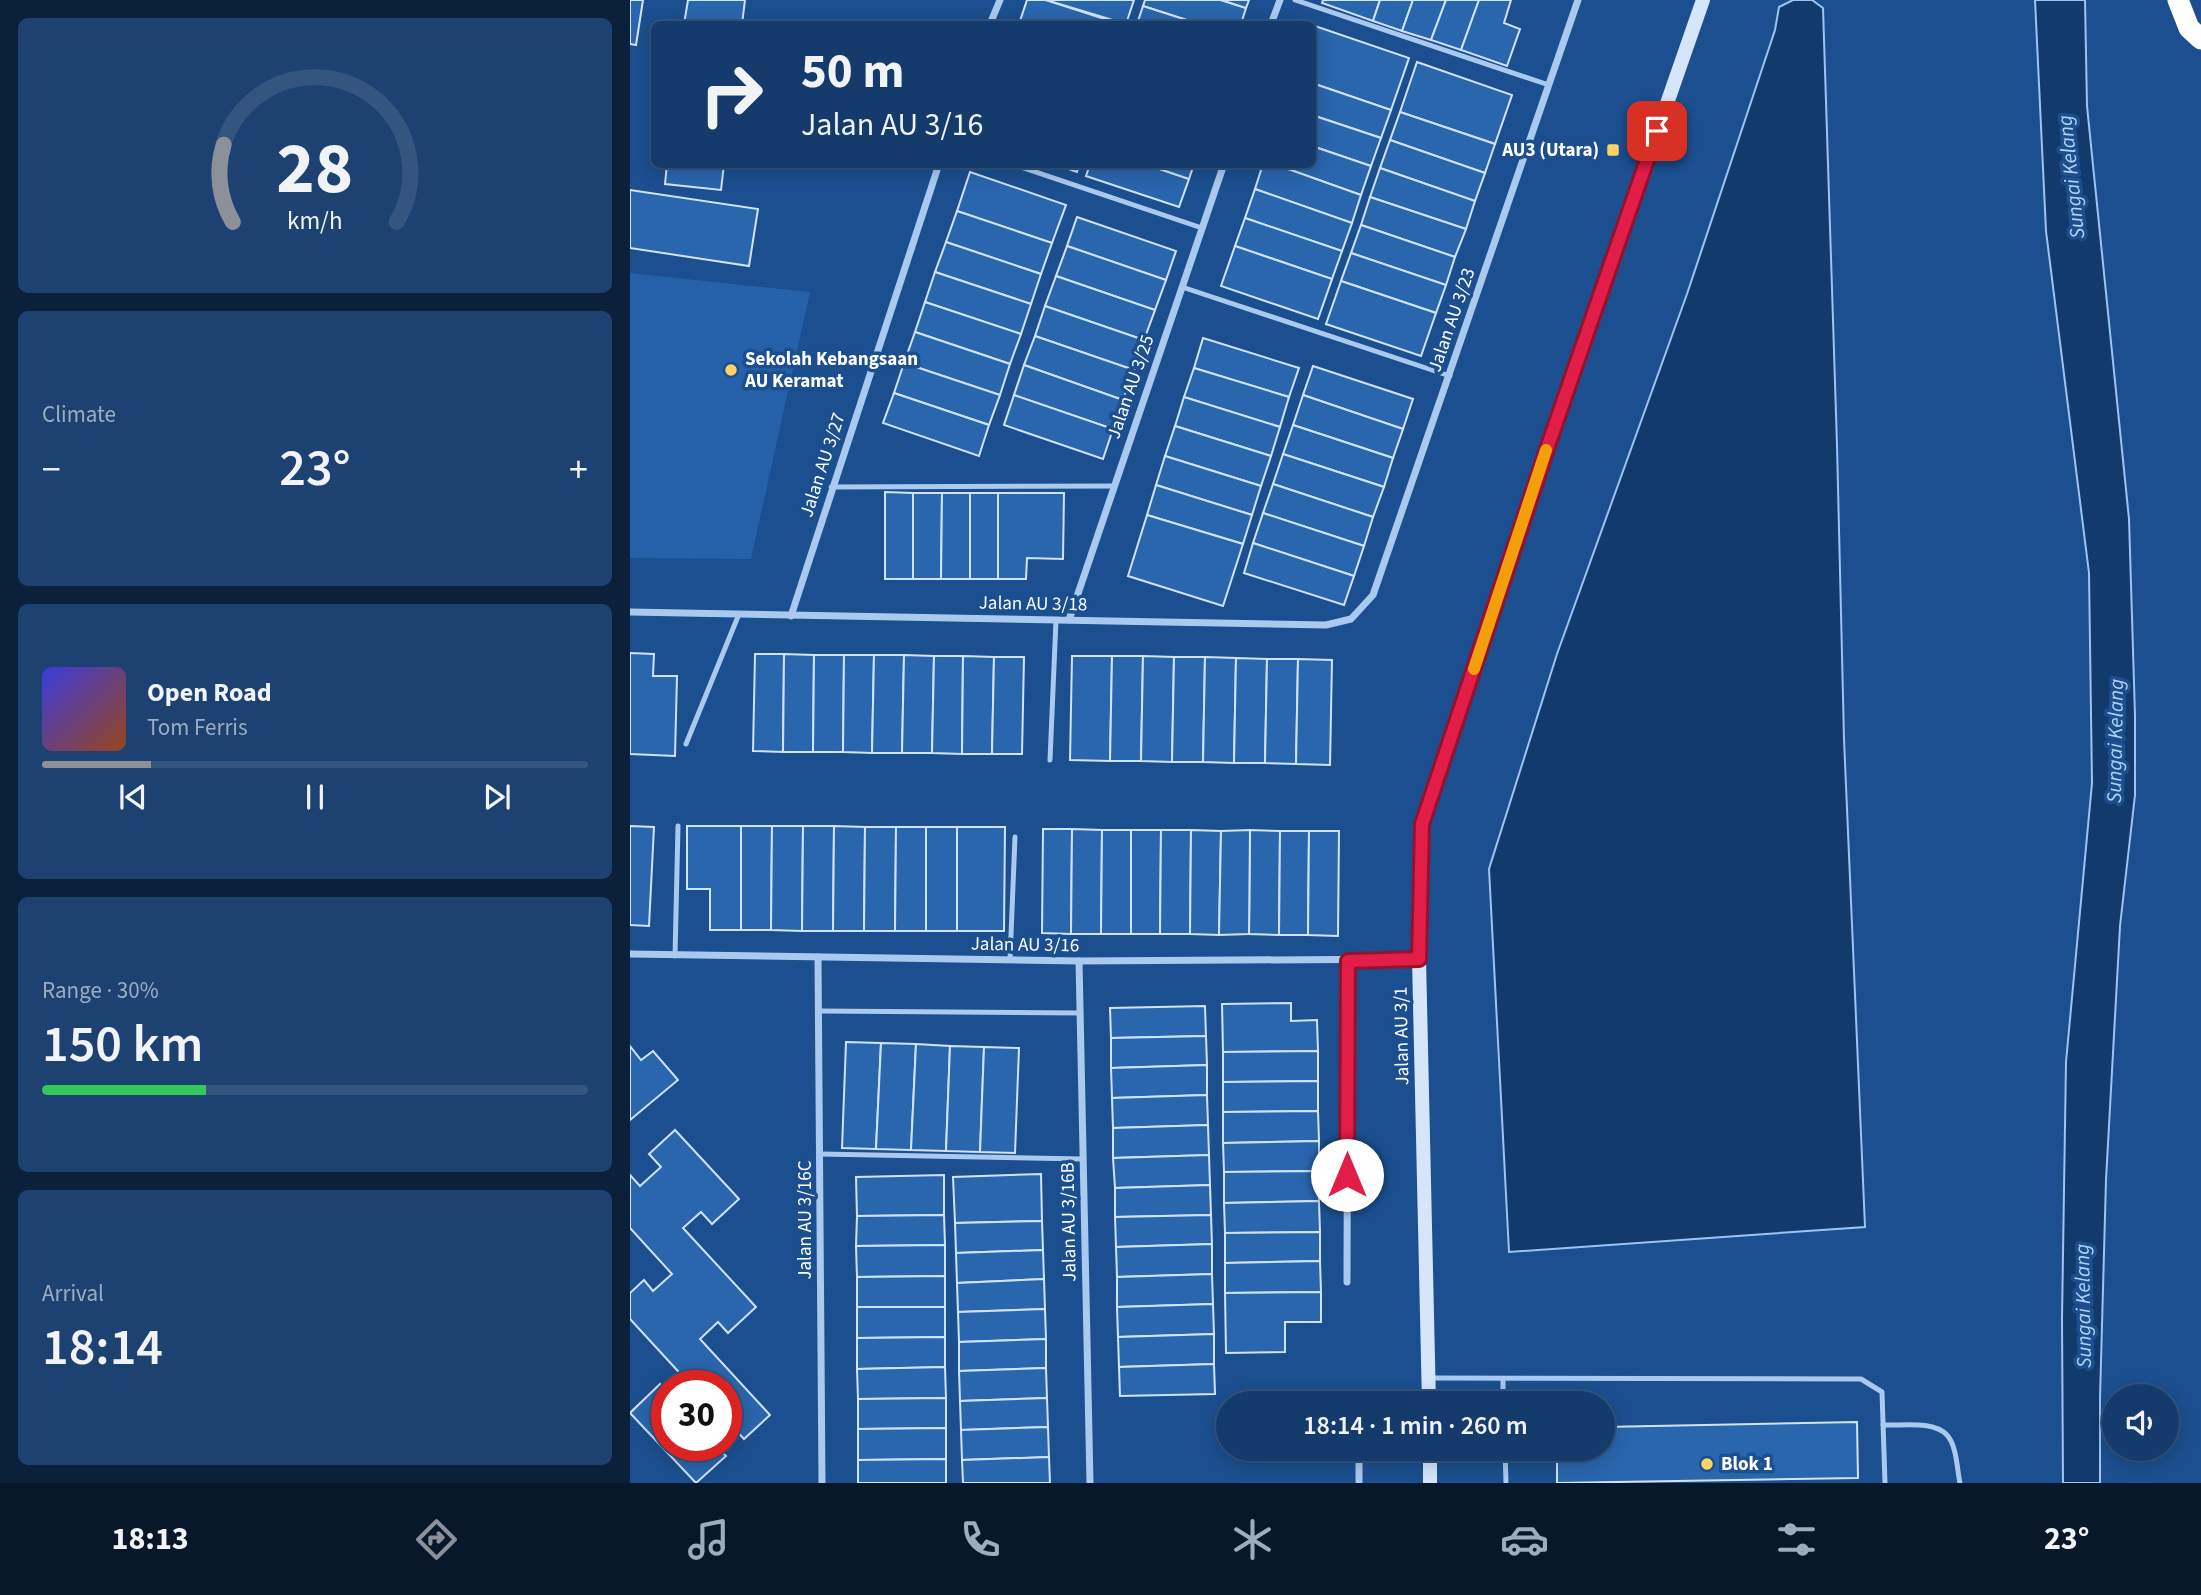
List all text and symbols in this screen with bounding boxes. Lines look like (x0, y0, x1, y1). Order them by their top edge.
text: 50 m (801, 37, 905, 107)
icon: right (686, 49, 777, 140)
pin (1627, 101, 1687, 161)
text: Jalan AU 3/16 (801, 102, 984, 148)
icon: arrive (1638, 112, 1676, 150)
water label: Sungai Kelang (2050, 114, 2092, 240)
text: 28 (277, 117, 353, 221)
place label: AU3 (Utara) (1501, 137, 1599, 164)
marker: AU3 (Utara) (1605, 142, 1621, 158)
text: km/h (287, 202, 343, 238)
street label: Jalan AU 3/23 (1422, 264, 1482, 376)
street label: Jalan AU 3/25 (1101, 331, 1161, 443)
place label: Sekolah Kebangsaan AU Keramat (744, 346, 918, 395)
marker: Sekolah Kebangsaan AU Keramat (723, 362, 739, 378)
text: Climate (42, 398, 116, 431)
street label: Jalan AU 3/27 (793, 409, 853, 521)
text: 23° (279, 432, 351, 506)
text: − (42, 443, 61, 497)
text: + (569, 443, 588, 497)
street label: Jalan AU 3/18 (979, 590, 1087, 618)
text: Open Road (147, 674, 272, 711)
water label: Sungai Kelang (2099, 679, 2131, 803)
text: Tom Ferris (147, 711, 248, 744)
icon: previous (114, 778, 152, 816)
icon: pause (296, 778, 334, 816)
icon: next (478, 778, 516, 816)
street label: Jalan AU 3/16 (971, 931, 1079, 959)
text: Range · 30% (42, 974, 159, 1007)
street label: Jalan AU 3/1 (1388, 986, 1416, 1086)
text: 150 km (42, 1008, 203, 1082)
position arrow (1310, 1138, 1384, 1212)
street label: Jalan AU 3/16C (792, 1160, 819, 1280)
street label: Jalan AU 3/16B (1054, 1162, 1084, 1282)
water label: Sungai Kelang (2067, 1244, 2099, 1368)
text: Arrival (42, 1277, 104, 1310)
text: 18:14 (42, 1311, 163, 1385)
speed limit sign: 30 (651, 1370, 742, 1461)
map controls (2102, 1384, 2179, 1461)
button: sound (2102, 1384, 2179, 1461)
text: 18:14 · 1 min · 260 m (1303, 1407, 1528, 1444)
place label: Blok 1 (1721, 1451, 1773, 1478)
marker: Blok 1 (1699, 1456, 1715, 1472)
icon: directions (412, 1515, 461, 1564)
icon: music (684, 1515, 733, 1564)
icon: phone (956, 1515, 1005, 1564)
icon: climate (1228, 1515, 1277, 1564)
icon: car (1500, 1515, 1549, 1564)
icon: filters (1772, 1515, 1821, 1564)
text: 18:13 (112, 1516, 189, 1562)
text: 23° (2044, 1516, 2089, 1562)

